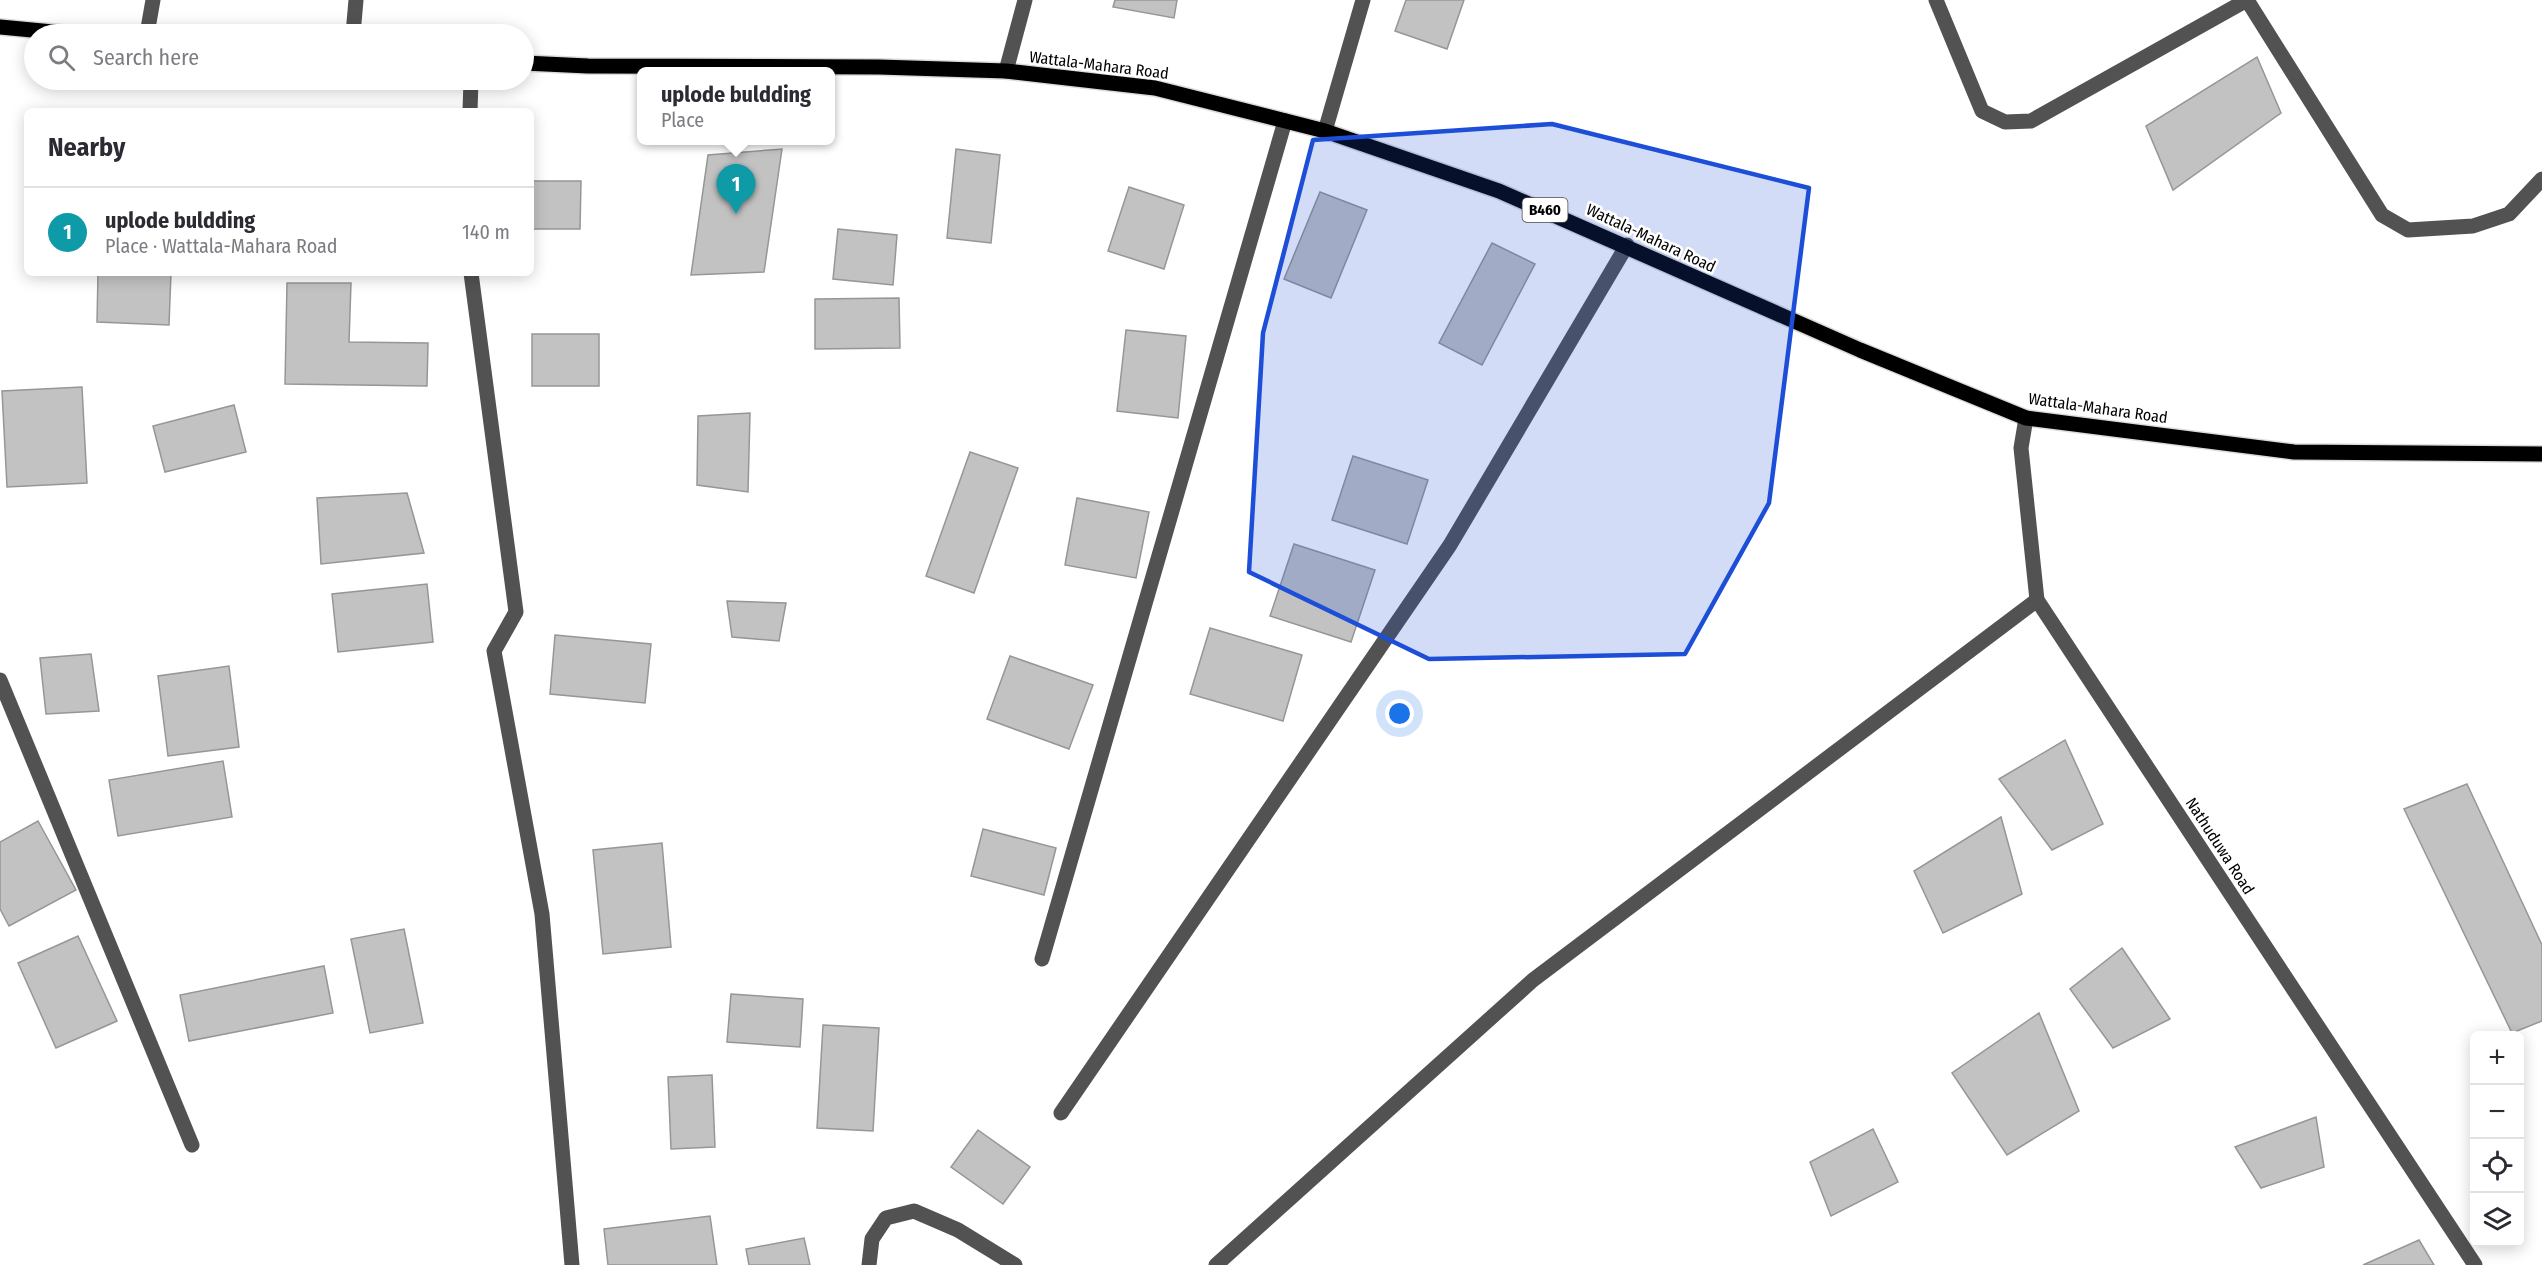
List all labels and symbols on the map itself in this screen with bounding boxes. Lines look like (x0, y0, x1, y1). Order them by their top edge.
street label: Wattala-Mahara Road (1028, 47, 1170, 83)
pin: 1 (716, 164, 756, 214)
road number: B460 (1522, 198, 1568, 222)
street label: Wattala-Mahara Road (1583, 200, 1719, 276)
street label: Wattala-Mahara Road (2027, 389, 2169, 427)
your location (1385, 699, 1414, 728)
street label: Nathuduwa Road (2182, 794, 2258, 898)

